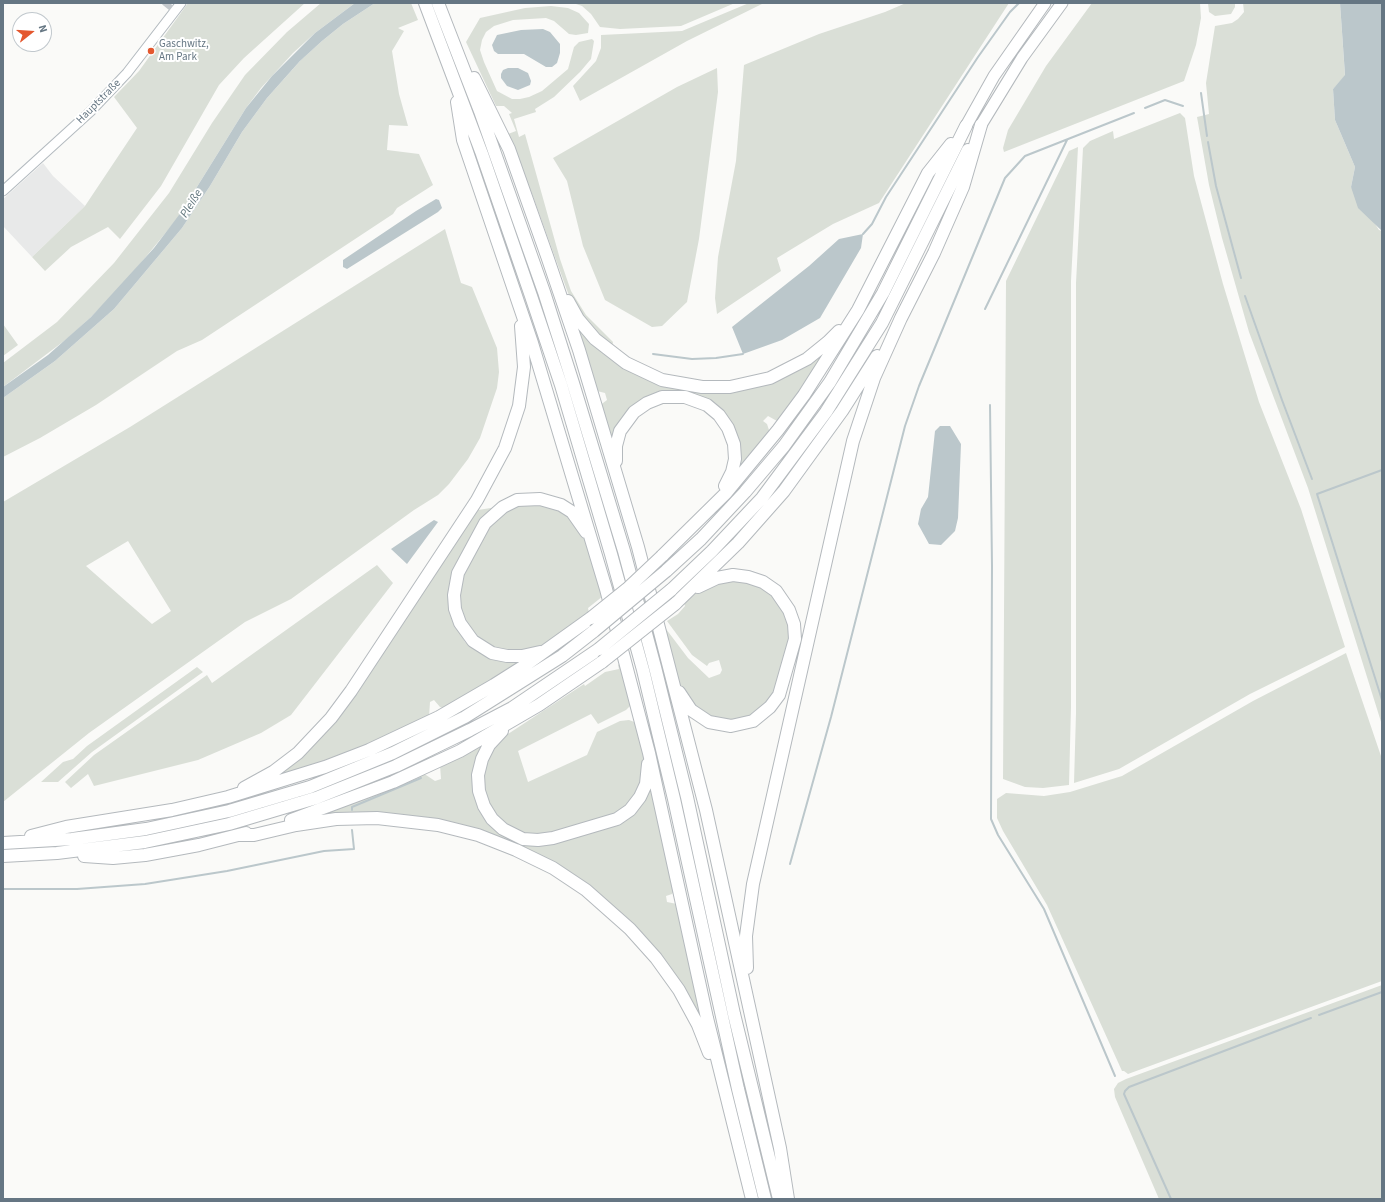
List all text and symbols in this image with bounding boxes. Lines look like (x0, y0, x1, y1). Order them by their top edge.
north arrow (12, 12, 52, 52)
text: N (35, 23, 51, 34)
place label: Gaschwitz, Am Park (159, 38, 209, 64)
marker: Gaschwitz, Am Park (146, 46, 156, 56)
street label: Hauptstraße (74, 77, 124, 127)
water label: Pleiße (178, 187, 206, 221)

